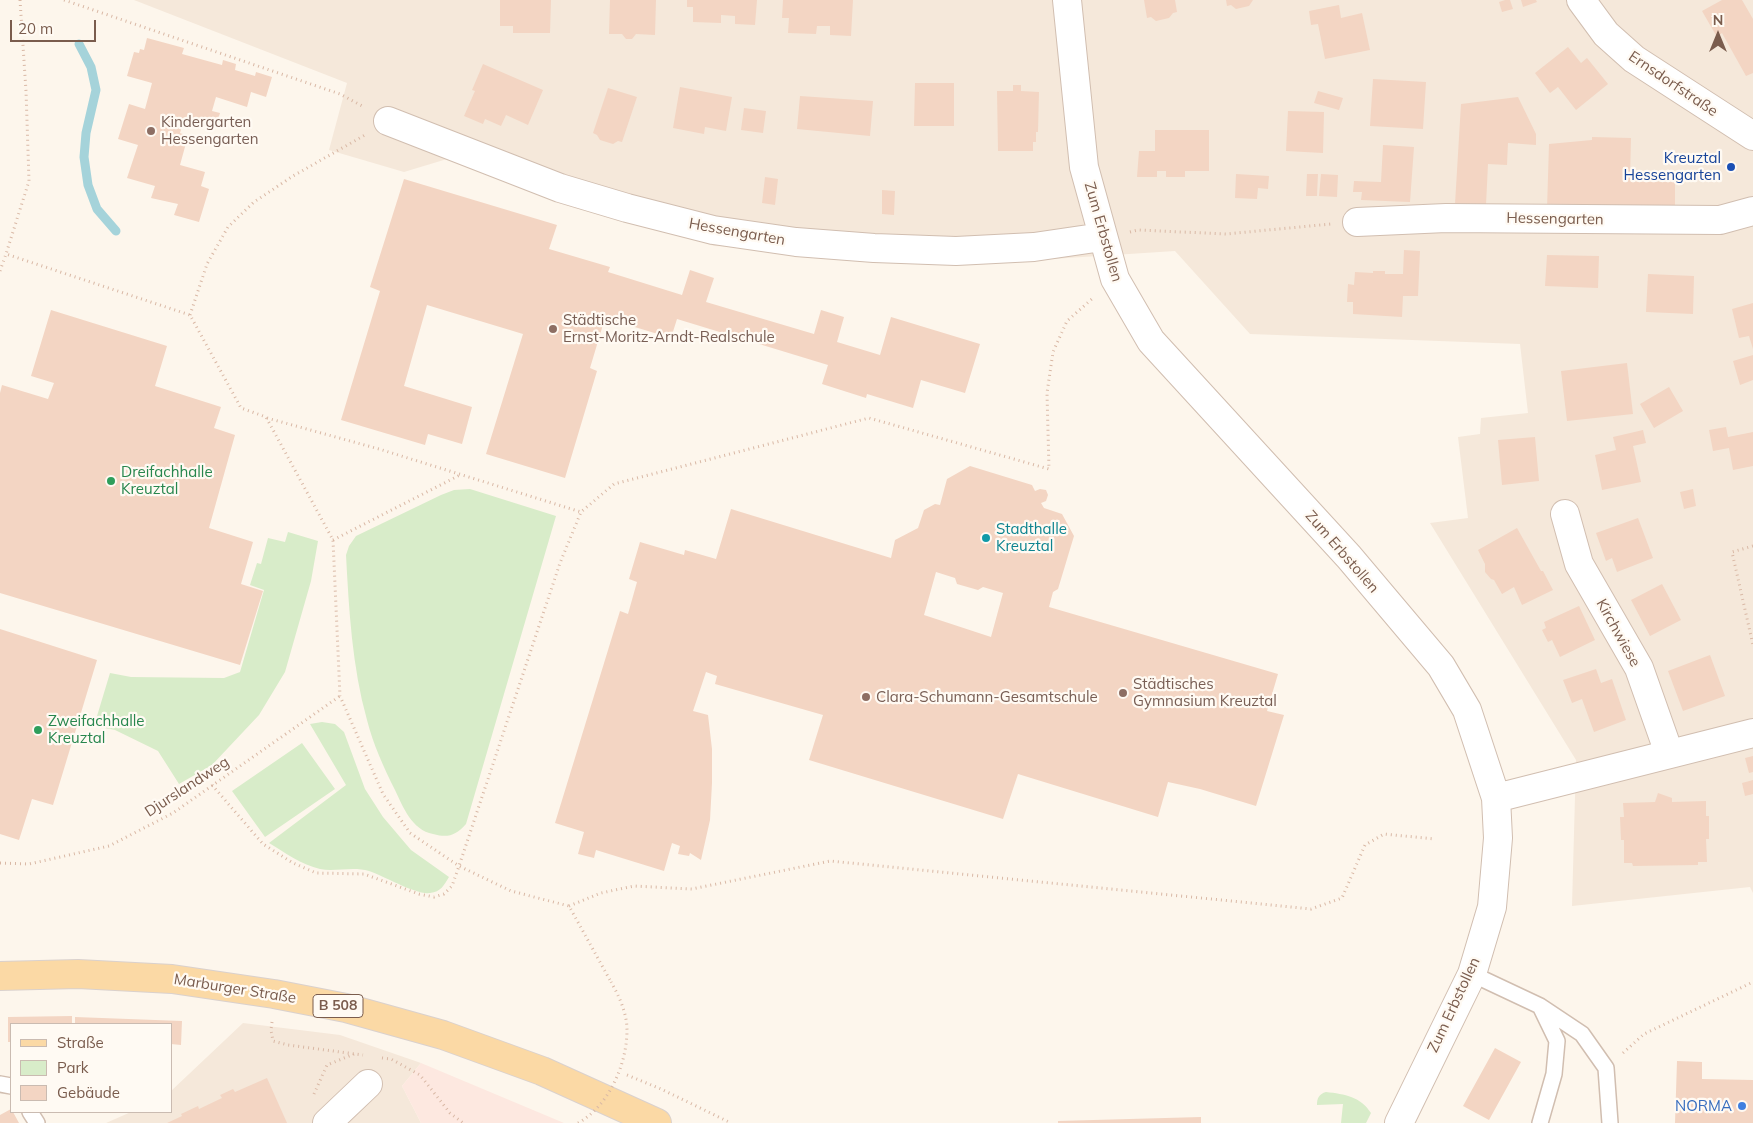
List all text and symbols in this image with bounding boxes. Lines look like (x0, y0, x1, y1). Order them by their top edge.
scale bar (12, 10, 99, 42)
north arrow (1693, 10, 1743, 60)
text: N (1713, 11, 1723, 29)
text: 20 m (18, 19, 53, 38)
street label: Ernsdorfstraße (1625, 48, 1721, 120)
place label: Kindergarten Hessengarten (161, 113, 258, 148)
marker: Kindergarten Hessengarten (145, 125, 157, 137)
place label: Kreuztal Hessengarten (1624, 149, 1721, 184)
marker: Kreuztal Hessengarten (1725, 161, 1737, 173)
street label: Zum Erbstollen (1080, 180, 1126, 284)
street label: Hessengarten (1506, 209, 1604, 229)
street label: Hessengarten (687, 215, 787, 249)
place label: Städtische Ernst-Moritz-Arndt-Realschule (563, 311, 775, 346)
marker: Städtische Ernst-Moritz-Arndt-Realschule (547, 323, 559, 335)
place label: Dreifachhalle Kreuztal (121, 463, 213, 498)
marker: Dreifachhalle Kreuztal (105, 475, 117, 487)
street label: Zum Erbstollen (1301, 507, 1383, 597)
place label: Stadthalle Kreuztal (996, 520, 1067, 555)
marker: Stadthalle Kreuztal (980, 532, 992, 544)
street label: Kirchwiese (1592, 596, 1644, 670)
place label: Städtisches Gymnasium Kreuztal (1133, 675, 1277, 710)
marker: Städtisches Gymnasium Kreuztal (1117, 687, 1129, 699)
place label: Clara-Schumann-Gesamtschule (876, 688, 1098, 706)
marker: Clara-Schumann-Gesamtschule (860, 691, 872, 703)
place label: Zweifachhalle Kreuztal (48, 712, 144, 747)
marker: Zweifachhalle Kreuztal (32, 724, 44, 736)
street label: Djurslandweg (142, 753, 232, 821)
street label: Zum Erbstollen (1424, 955, 1484, 1055)
street label: Marburger Straße (173, 970, 297, 1008)
road number: B 508 (313, 994, 363, 1018)
legend (10, 1023, 172, 1113)
text: Straße (57, 1033, 104, 1052)
text: Park (57, 1058, 89, 1077)
text: Gebäude (57, 1083, 120, 1102)
place label: NORMA (1675, 1097, 1732, 1115)
marker: NORMA (1736, 1100, 1748, 1112)

